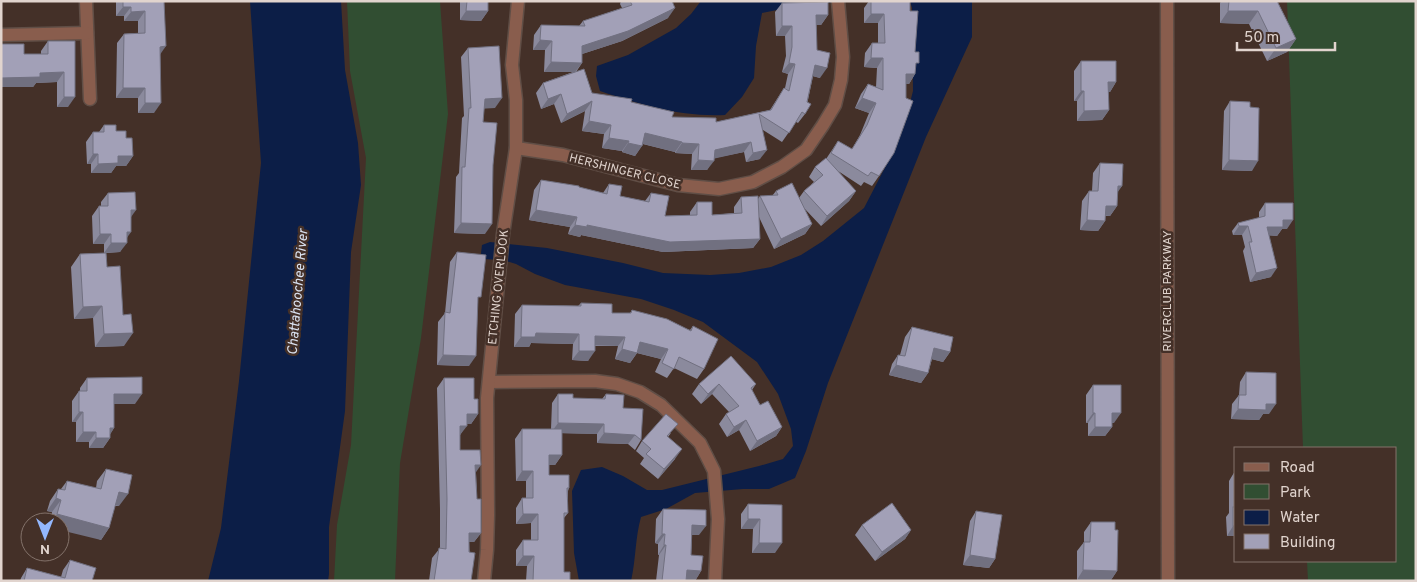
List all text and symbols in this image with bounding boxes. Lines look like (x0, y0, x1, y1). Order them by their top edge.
scale bar (1237, 20, 1334, 52)
text: 50 m (1244, 29, 1279, 48)
street label: HERSHINGER CLOSE (567, 150, 682, 194)
water label: Chattahoochee River (285, 227, 313, 356)
street label: ETCHING OVERLOOK (485, 229, 513, 345)
street label: RIVERCLUB PARKWAY (1160, 230, 1176, 352)
legend (1234, 447, 1397, 562)
text: Road (1280, 459, 1315, 478)
text: Park (1280, 484, 1311, 503)
text: Water (1280, 509, 1320, 528)
north arrow (20, 512, 70, 562)
text: Building (1280, 534, 1335, 553)
text: N (40, 540, 50, 557)

